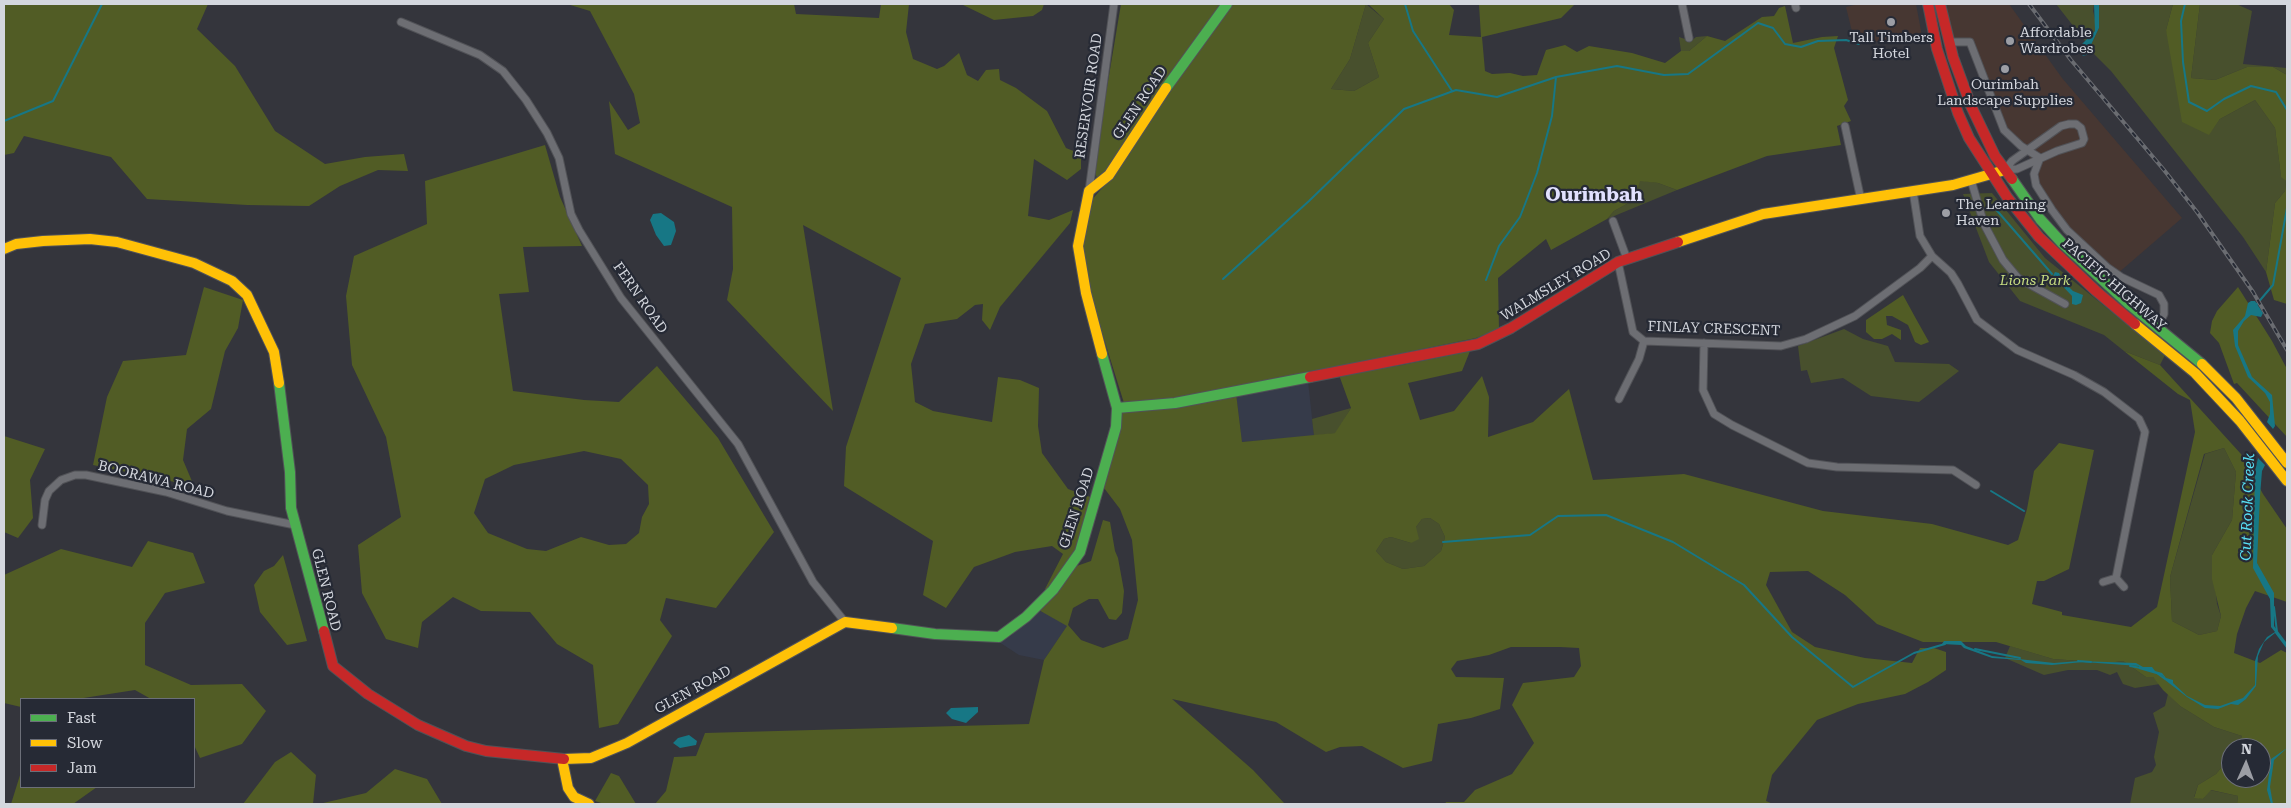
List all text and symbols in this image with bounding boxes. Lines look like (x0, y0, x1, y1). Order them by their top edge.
marker: Tall Timbers Hotel (1885, 16, 1897, 28)
place label: Affordable Wardrobes (2020, 25, 2093, 58)
place label: Tall Timbers Hotel (1849, 30, 1933, 62)
street label: RESERVOIR ROAD (1072, 32, 1106, 160)
marker: Affordable Wardrobes (2004, 35, 2016, 47)
street label: GLEN ROAD (1109, 63, 1171, 143)
marker: Ourimbah Landscape Supplies (1999, 63, 2011, 75)
place label: Ourimbah Landscape Supplies (1937, 77, 2073, 110)
district label: Ourimbah (1545, 184, 1643, 206)
place label: The Learning Haven (1956, 197, 2046, 230)
marker: The Learning Haven (1940, 207, 1952, 219)
street label: PACIFIC HIGHWAY (2059, 235, 2169, 335)
street label: WALMSLEY ROAD (1498, 245, 1614, 325)
street label: FERN ROAD (609, 259, 671, 337)
park label: Lions Park (2000, 273, 2070, 289)
street label: FINLAY CRESCENT (1647, 318, 1781, 340)
water label: Cut Rock Creek (2237, 453, 2259, 561)
street label: BOORAWA ROAD (96, 457, 216, 503)
street label: GLEN ROAD (1056, 465, 1098, 551)
street label: GLEN ROAD (308, 547, 344, 633)
street label: GLEN ROAD (652, 662, 734, 718)
legend (20, 698, 195, 788)
text: Fast (67, 709, 96, 727)
text: Slow (67, 734, 102, 752)
north arrow (2221, 738, 2271, 788)
text: N (2241, 741, 2252, 757)
text: Jam (67, 759, 97, 777)

